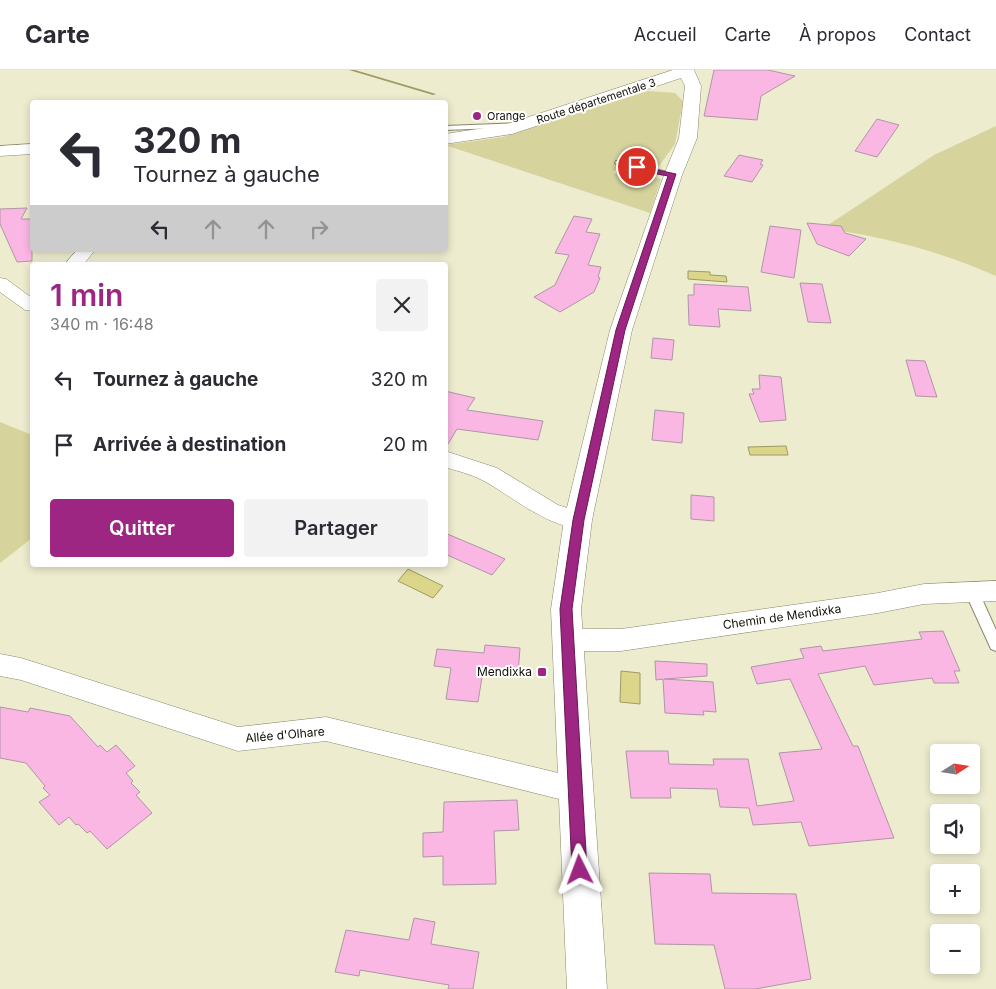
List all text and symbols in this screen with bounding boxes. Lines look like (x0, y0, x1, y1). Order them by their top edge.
text: Carte (25, 20, 90, 49)
text: Accueil (634, 24, 697, 45)
text: Carte (725, 24, 771, 45)
text: À propos (799, 24, 876, 45)
text: Contact (904, 24, 971, 45)
street label: Route départementale 3 (535, 75, 658, 127)
place label: Orange (487, 109, 525, 123)
marker: Orange (471, 110, 483, 122)
text: 320 m (133, 119, 241, 161)
icon: left (50, 120, 115, 185)
pin (616, 146, 658, 188)
icon: arrive (623, 153, 651, 181)
text: Tournez à gauche (133, 161, 320, 187)
icon: left (146, 215, 174, 243)
icon: ahead (199, 215, 227, 243)
icon: ahead (252, 215, 280, 243)
icon: right (305, 215, 333, 243)
text: 1 min (50, 277, 123, 313)
button: close (376, 279, 428, 331)
text: 340 m · 16:48 (50, 314, 154, 334)
icon: left (50, 366, 78, 394)
text: Tournez à gauche (93, 368, 258, 391)
text: 320 m (371, 368, 428, 391)
icon: arrive (50, 431, 78, 459)
text: Arrivée à destination (93, 433, 286, 456)
text: 20 m (382, 433, 428, 456)
button: Quitter (50, 499, 234, 557)
button: Partager (244, 499, 428, 557)
street label: Chemin de Mendixka (722, 601, 842, 632)
place label: Mendixka (477, 664, 532, 679)
marker: Mendixka (536, 666, 548, 678)
street label: Allée d'Olhare (245, 724, 325, 745)
north arrow (930, 744, 980, 794)
map controls (930, 744, 980, 974)
button: sound (930, 804, 980, 854)
position arrow (553, 843, 605, 895)
button: + (930, 864, 980, 914)
button: − (930, 924, 980, 974)

